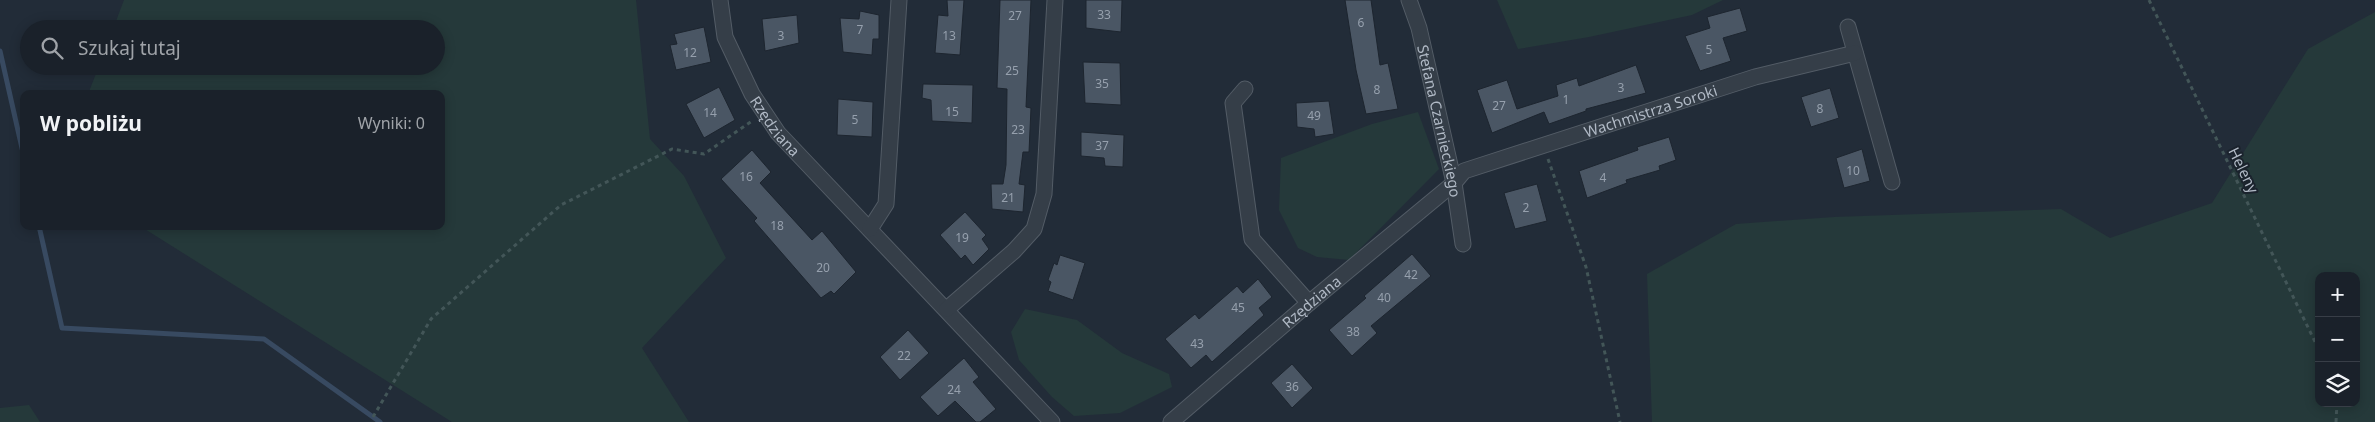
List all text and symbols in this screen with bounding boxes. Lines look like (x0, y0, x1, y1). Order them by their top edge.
house number: 33 (1097, 6, 1111, 23)
house number: 27 (1008, 7, 1022, 24)
house number: 6 (1358, 14, 1365, 31)
search box (20, 20, 445, 75)
house number: 7 (857, 21, 864, 38)
house number: 3 (778, 27, 785, 44)
house number: 13 (942, 27, 956, 44)
icon: search (38, 34, 66, 62)
text: Szukaj tutaj (78, 35, 181, 61)
house number: 5 (1706, 41, 1713, 58)
street label: Stefana Czarnieckiego (1413, 43, 1466, 199)
house number: 12 (683, 44, 697, 61)
house number: 25 (1005, 62, 1019, 79)
house number: 35 (1095, 75, 1109, 92)
house number: 3 (1618, 79, 1625, 96)
street label: Wachmistrza Soroki (1581, 80, 1720, 142)
house number: 8 (1374, 81, 1381, 98)
house number: 1 (1563, 91, 1569, 108)
street label: Rzędziana (746, 92, 805, 160)
house number: 27 (1492, 97, 1506, 114)
house number: 8 (1817, 100, 1824, 117)
house number: 15 (945, 103, 959, 120)
house number: 14 (703, 104, 717, 121)
house number: 49 (1307, 107, 1321, 124)
text: W pobliżu (40, 109, 142, 137)
house number: 5 (852, 111, 859, 128)
text: Wyniki: 0 (358, 112, 425, 134)
house number: 23 (1011, 121, 1025, 138)
house number: 37 (1095, 137, 1109, 154)
street label: Heleny (2224, 144, 2264, 197)
house number: 10 (1846, 162, 1860, 179)
house number: 16 (739, 168, 753, 185)
house number: 4 (1600, 169, 1607, 186)
house number: 21 (1001, 189, 1015, 206)
house number: 2 (1523, 199, 1530, 216)
house number: 18 (770, 217, 784, 234)
house number: 19 (955, 229, 969, 246)
house number: 20 (816, 259, 830, 276)
house number: 42 (1404, 266, 1418, 283)
street label: Rzędziana (1278, 271, 1345, 332)
map controls (2315, 272, 2360, 407)
button: + (2315, 272, 2360, 317)
house number: 40 (1377, 289, 1391, 306)
house number: 45 (1231, 299, 1245, 316)
button: − (2315, 317, 2360, 362)
house number: 38 (1346, 323, 1360, 340)
house number: 43 (1190, 335, 1204, 352)
house number: 22 (897, 347, 911, 364)
button: layers (2315, 362, 2360, 407)
house number: 36 (1285, 378, 1299, 395)
house number: 24 (947, 381, 961, 398)

